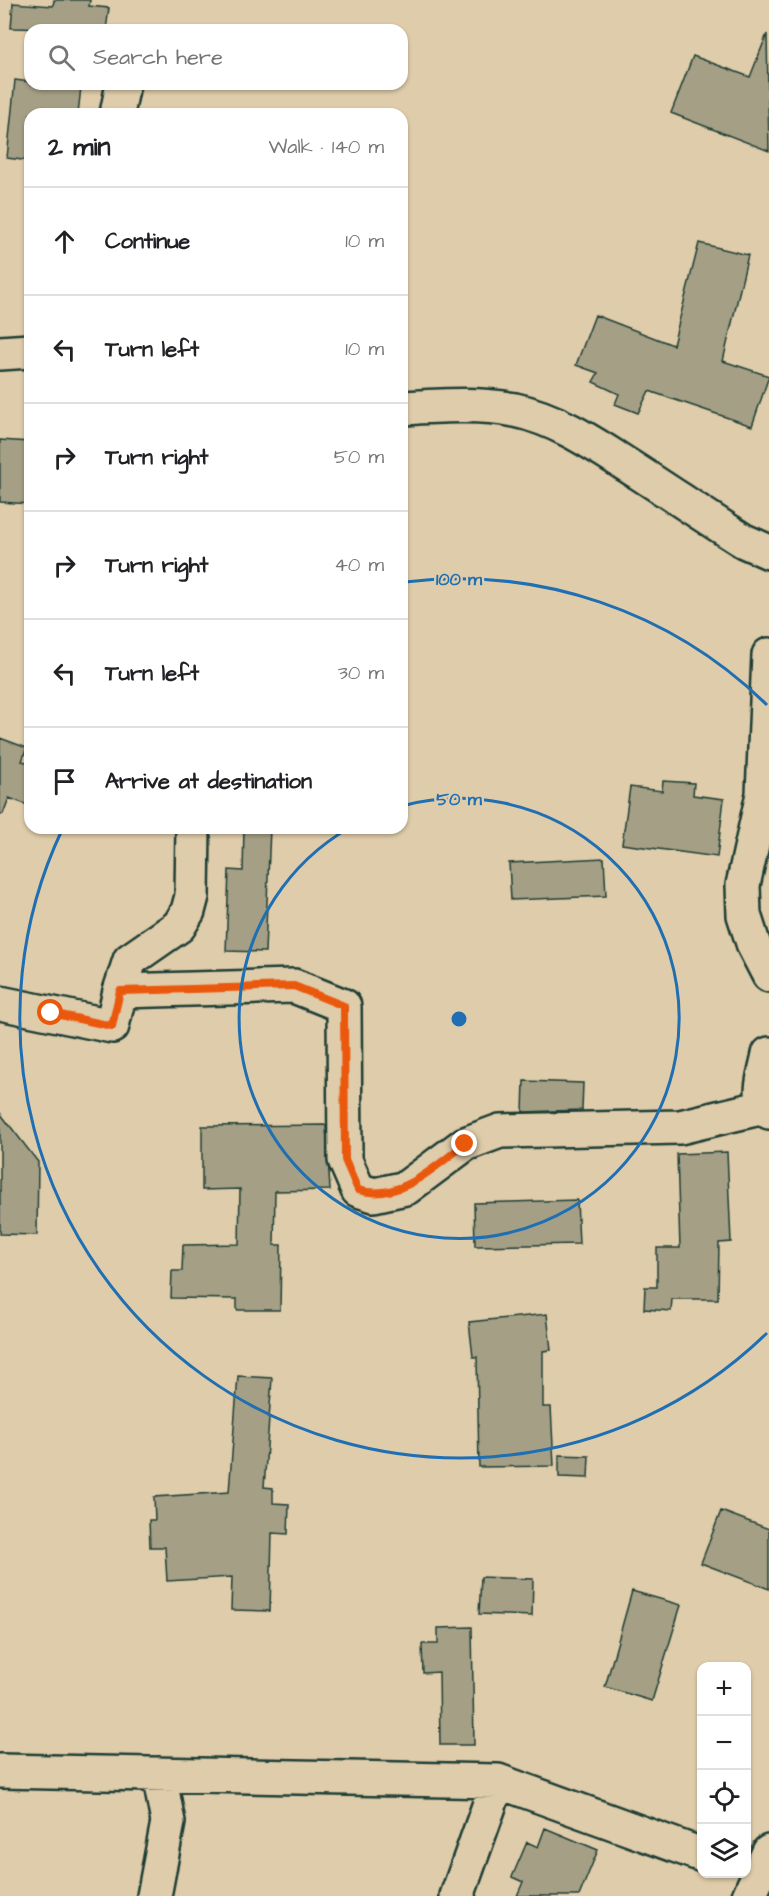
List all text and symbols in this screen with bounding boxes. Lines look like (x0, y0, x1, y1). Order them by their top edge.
search box (24, 24, 408, 90)
icon: search (45, 41, 78, 74)
text: Search here (93, 42, 223, 73)
text: 2 min (48, 129, 110, 165)
text: Walk · 140 m (268, 133, 384, 161)
icon: ahead (48, 225, 81, 258)
text: Continue (105, 226, 190, 257)
text: 10 m (345, 227, 384, 255)
icon: left (48, 333, 81, 366)
text: Turn left (105, 334, 199, 365)
text: 10 m (345, 335, 384, 363)
icon: right (48, 441, 81, 474)
text: Turn right (105, 442, 208, 473)
text: 50 m (334, 443, 384, 471)
icon: right (48, 549, 81, 582)
text: Turn right (105, 550, 208, 581)
text: 40 m (334, 551, 384, 579)
text: 100 m (436, 567, 483, 592)
icon: left (48, 657, 81, 690)
text: Turn left (105, 658, 199, 689)
text: 30 m (338, 659, 384, 687)
icon: arrive (48, 765, 81, 798)
text: Arrive at destination (105, 766, 312, 797)
text: 50 m (436, 787, 483, 812)
route start (37, 999, 63, 1025)
centre of rings (449, 1009, 469, 1029)
route end (451, 1130, 477, 1156)
map controls (697, 1662, 751, 1878)
button: + (697, 1662, 751, 1716)
button: − (697, 1716, 751, 1770)
button: locate (697, 1770, 751, 1824)
button: layers (697, 1824, 751, 1878)

